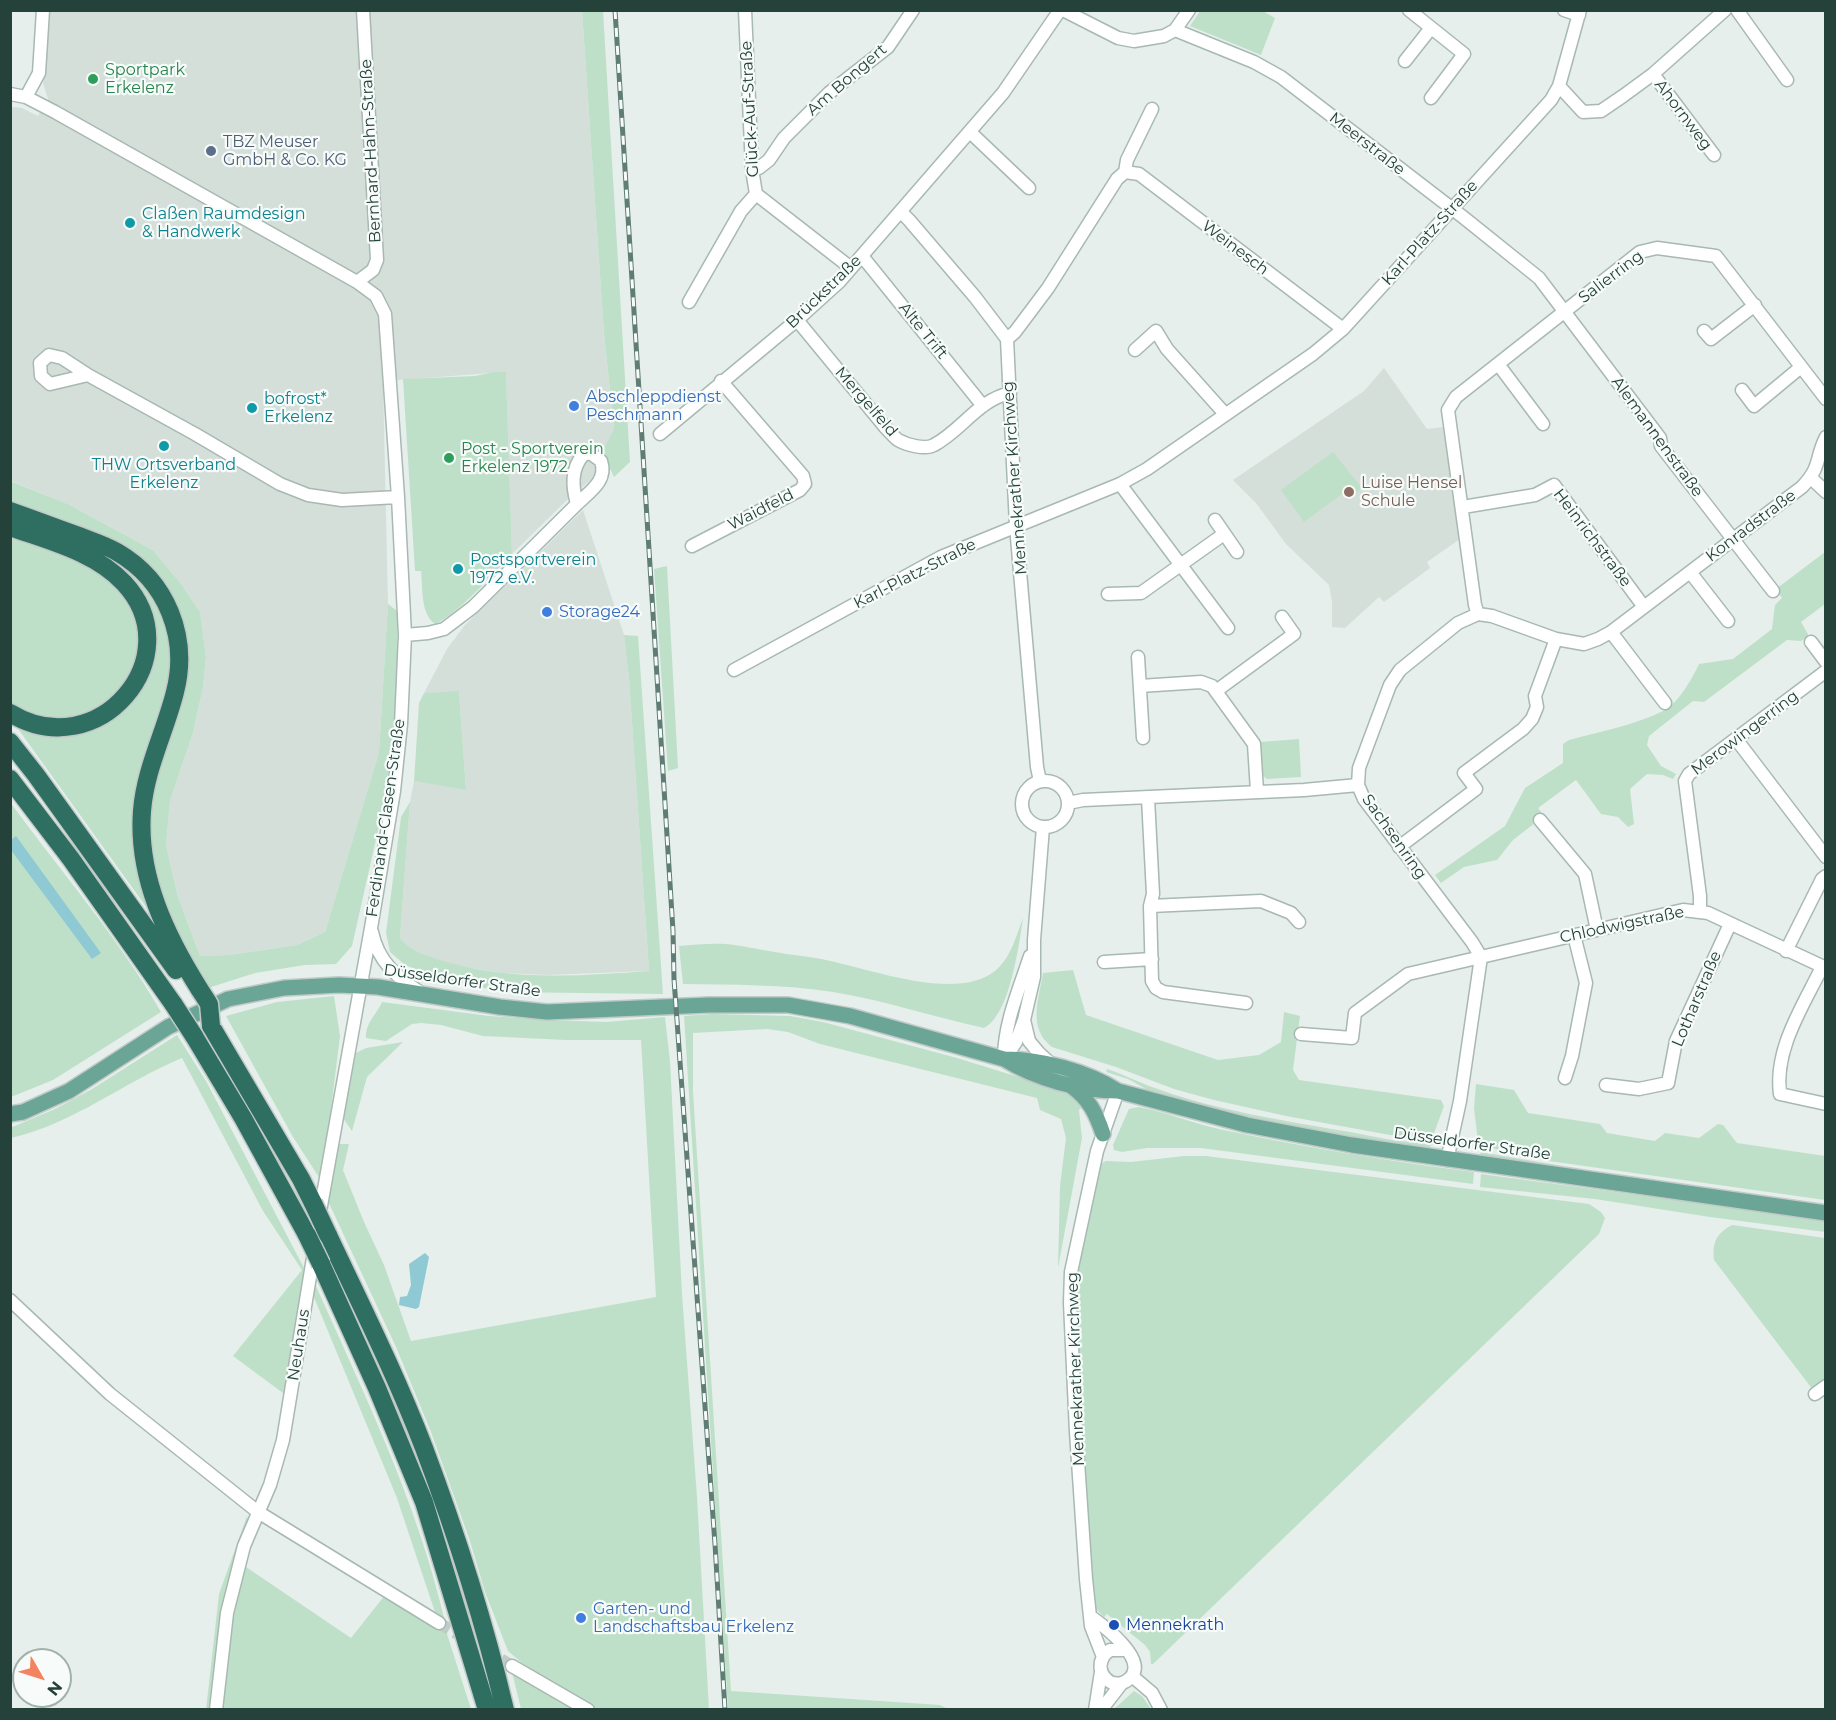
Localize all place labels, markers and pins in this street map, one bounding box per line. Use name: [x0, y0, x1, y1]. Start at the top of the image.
place label: Sportpark Erkelenz: [105, 60, 185, 98]
marker: Sportpark Erkelenz: [86, 72, 100, 86]
place label: TBZ Meuser GmbH & Co. KG: [223, 132, 347, 170]
marker: TBZ Meuser GmbH & Co. KG: [204, 144, 218, 158]
place label: Claßen Raumdesign & Handwerk: [142, 204, 306, 242]
marker: Claßen Raumdesign & Handwerk: [123, 216, 137, 230]
place label: Abschleppdienst Peschmann: [586, 387, 721, 425]
place label: bofrost* Erkelenz: [264, 389, 333, 427]
marker: Abschleppdienst Peschmann: [567, 399, 581, 413]
marker: bofrost* Erkelenz: [245, 401, 259, 415]
marker: THW Ortsverband Erkelenz: [157, 439, 171, 453]
place label: Post - Sportverein Erkelenz 1972: [461, 439, 604, 477]
marker: Post - Sportverein Erkelenz 1972: [442, 451, 456, 465]
place label: THW Ortsverband Erkelenz: [92, 455, 236, 493]
place label: Luise Hensel Schule: [1361, 473, 1462, 511]
marker: Luise Hensel Schule: [1342, 485, 1356, 499]
place label: Postsportverein 1972 e.V.: [470, 550, 596, 588]
marker: Postsportverein 1972 e.V.: [451, 562, 465, 576]
place label: Storage24: [559, 602, 640, 622]
marker: Storage24: [540, 605, 554, 619]
place label: Garten- und Landschaftsbau Erkelenz: [593, 1599, 794, 1637]
marker: Garten- und Landschaftsbau Erkelenz: [574, 1611, 588, 1625]
place label: Mennekrath: [1126, 1615, 1224, 1635]
marker: Mennekrath: [1107, 1618, 1121, 1632]

